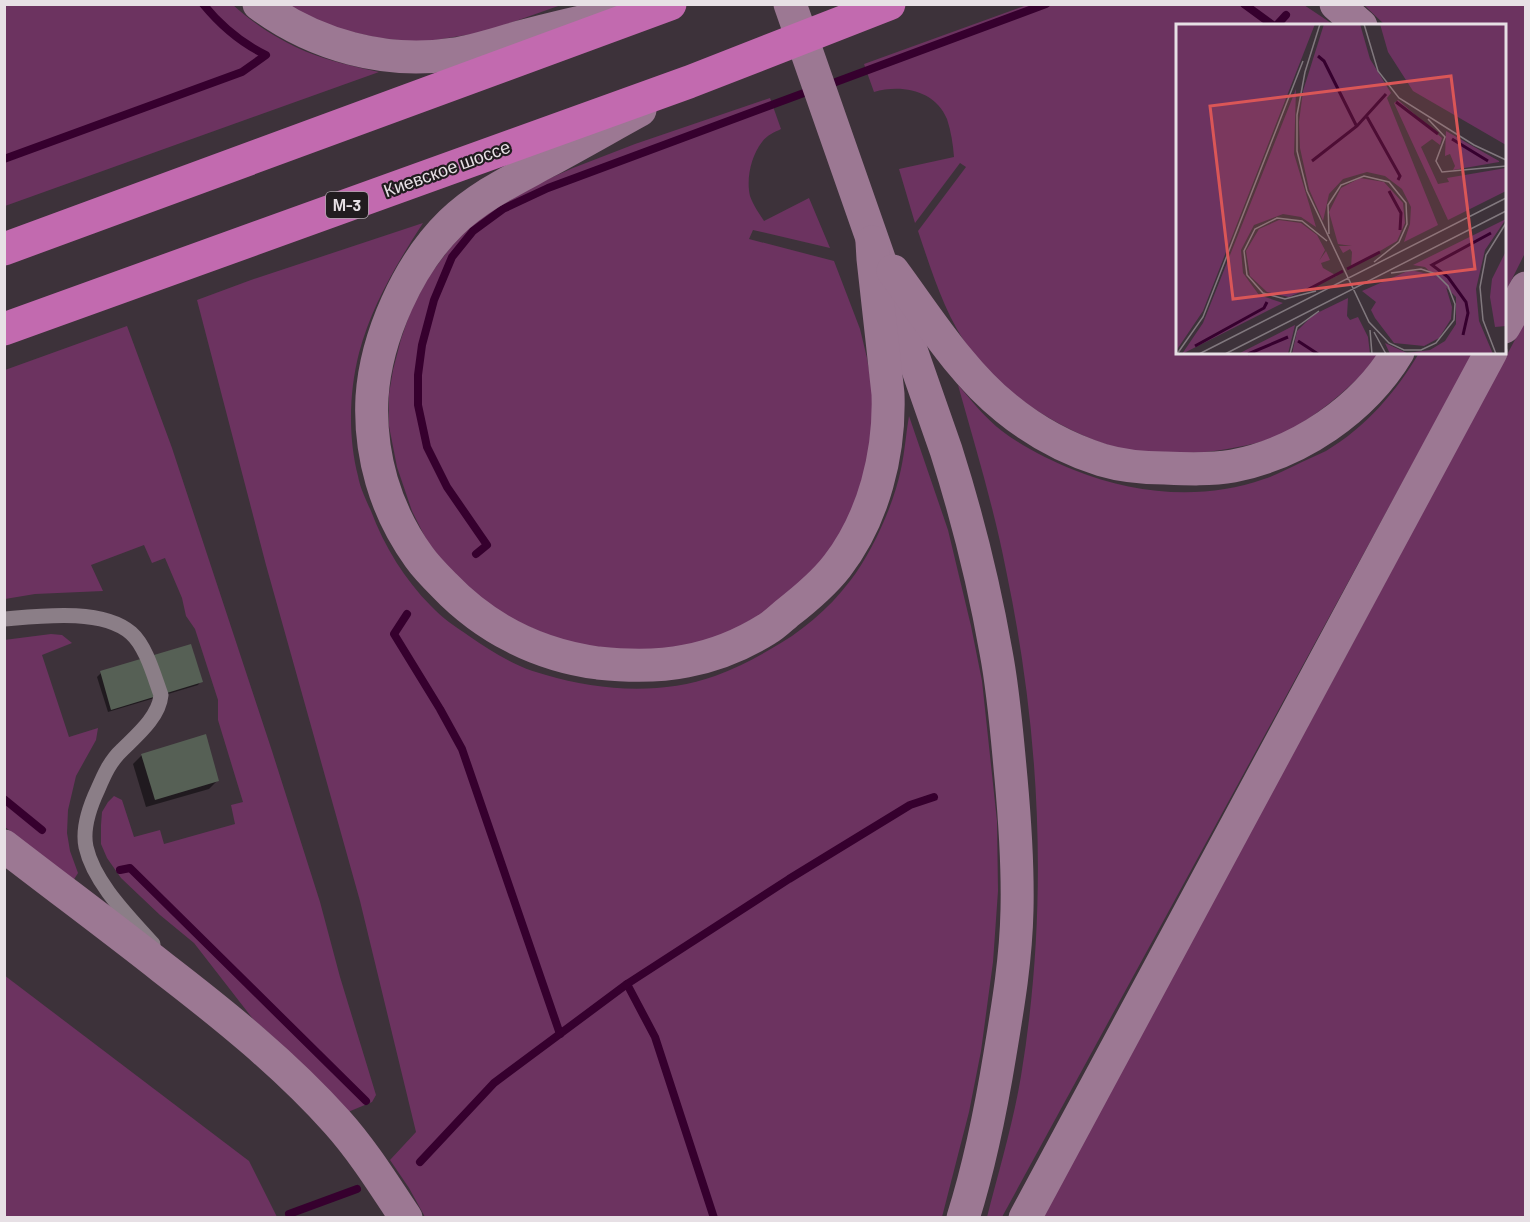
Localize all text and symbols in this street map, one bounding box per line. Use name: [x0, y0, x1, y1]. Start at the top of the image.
inset map: [1176, 24, 1506, 354]
street label: Киевское шоссе: [380, 135, 513, 201]
road number: М-3: [326, 192, 368, 218]

